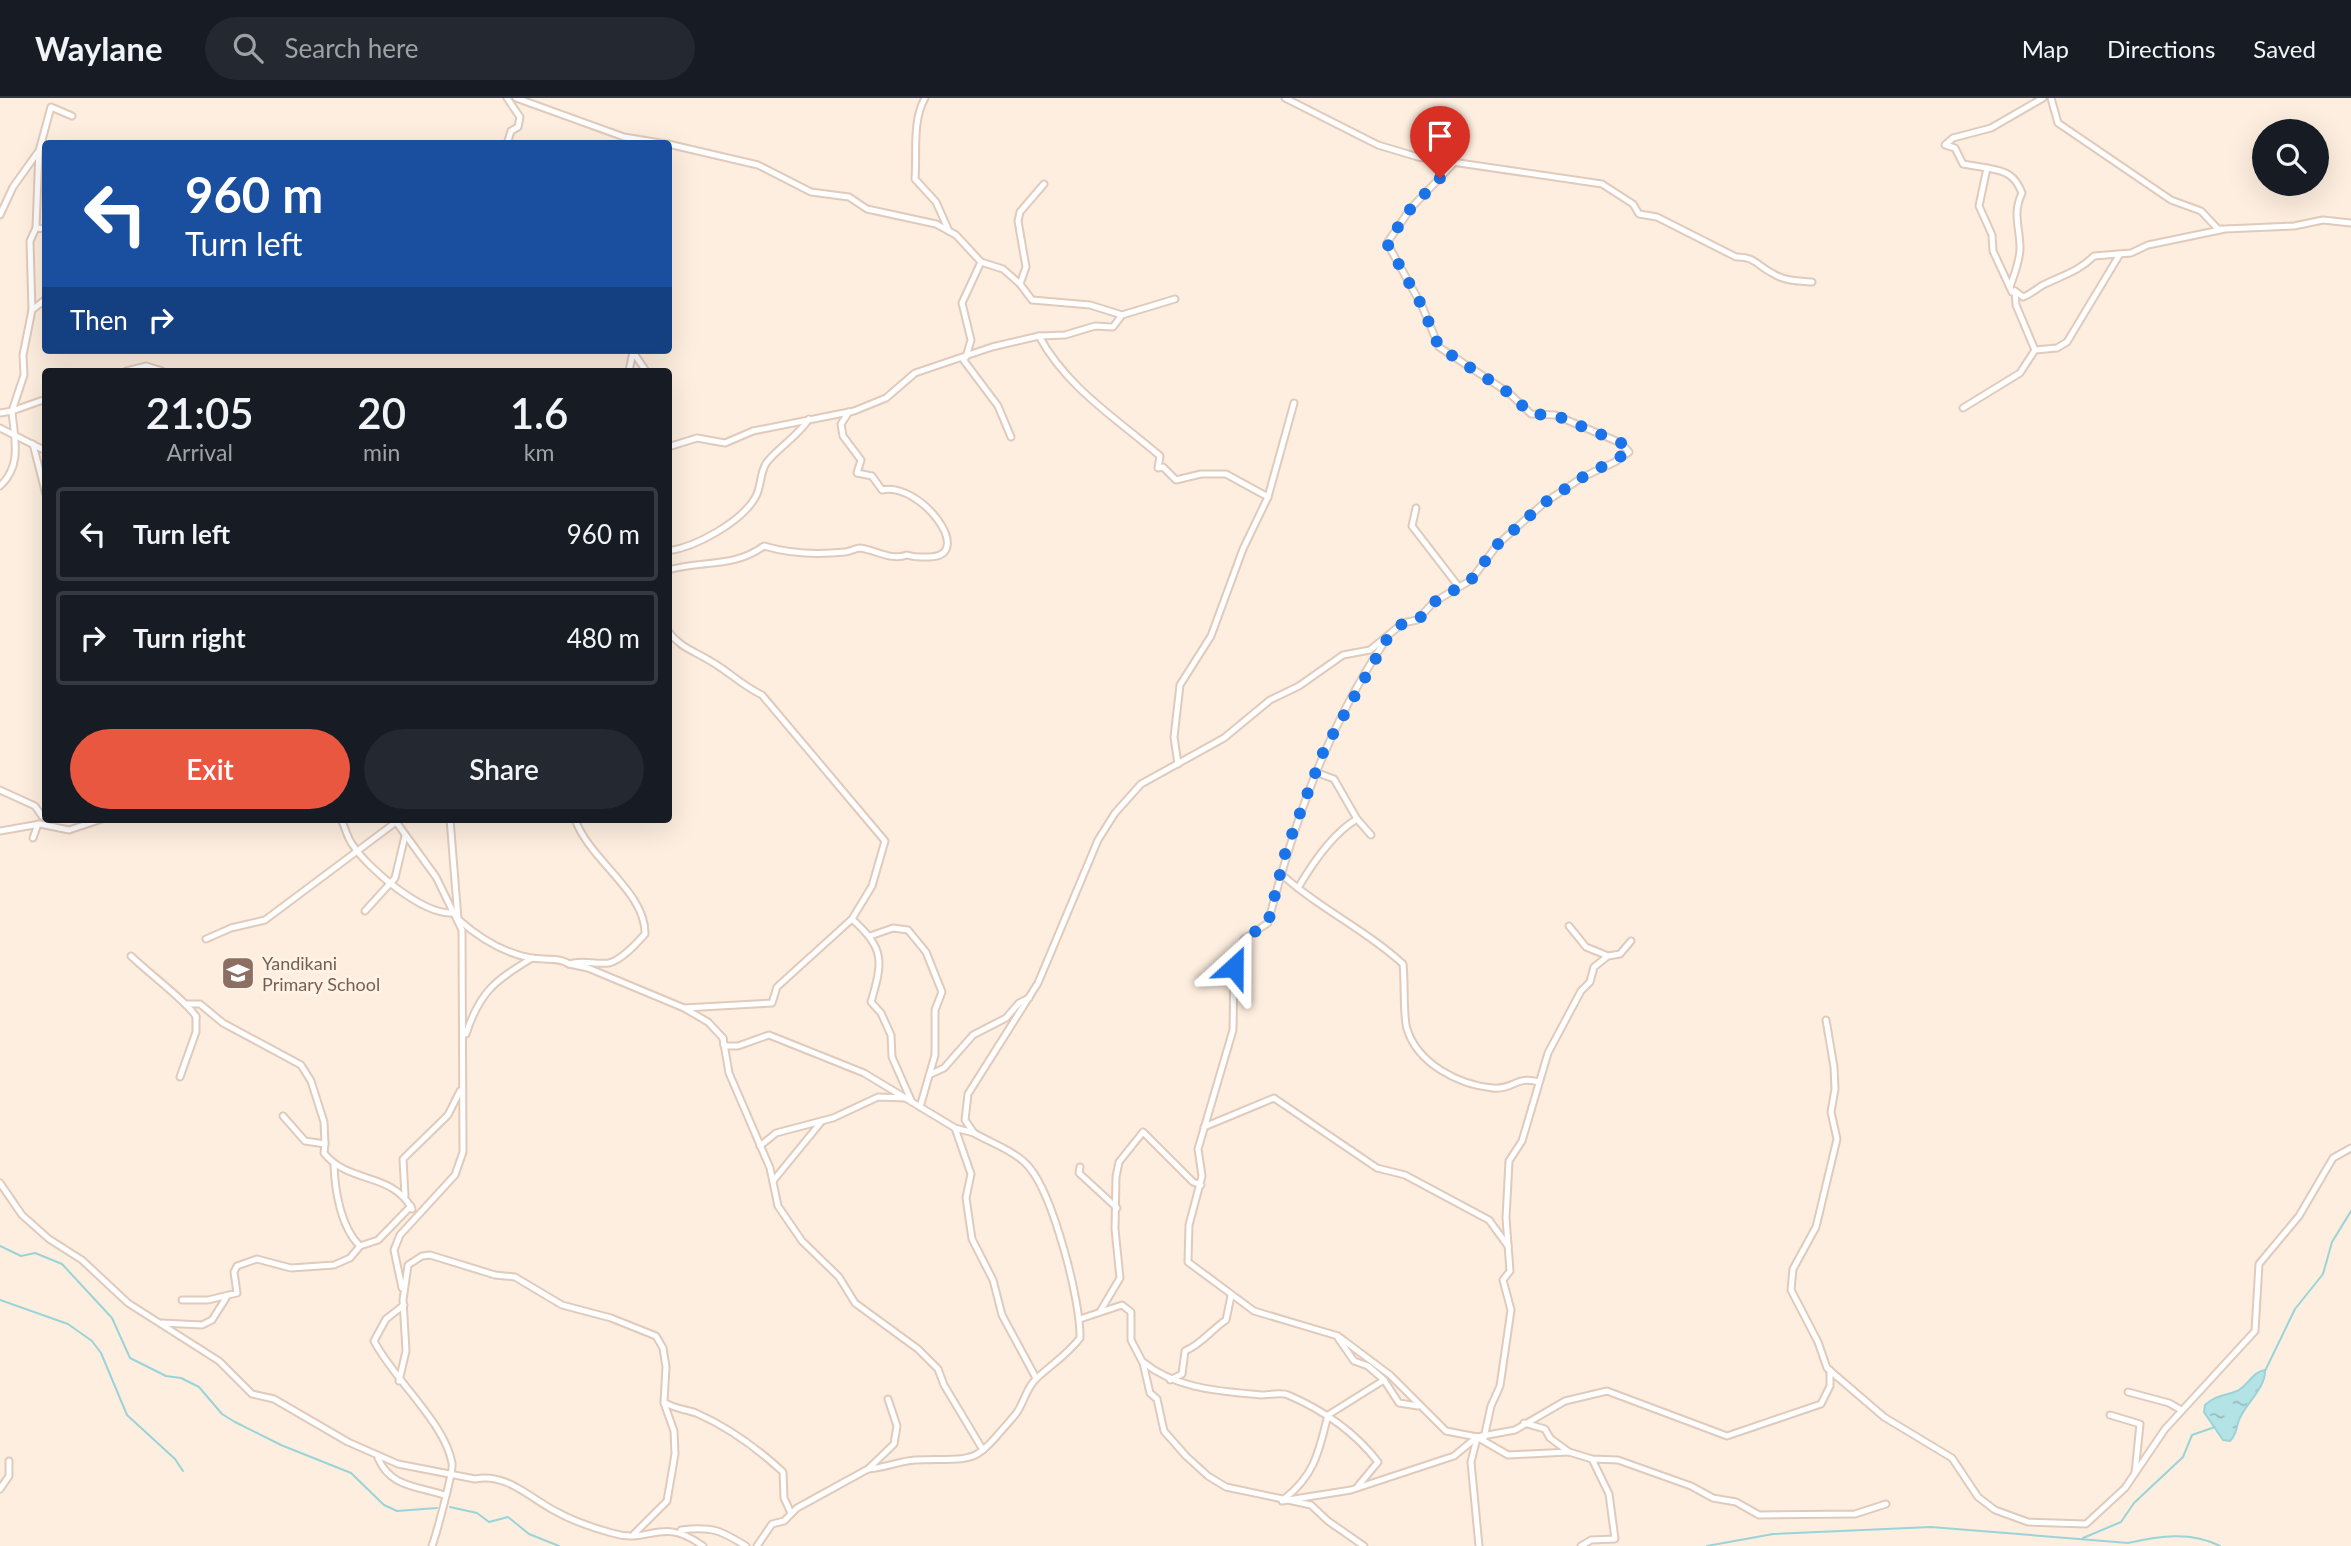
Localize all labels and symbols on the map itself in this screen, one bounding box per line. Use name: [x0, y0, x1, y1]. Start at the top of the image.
pin: [1410, 106, 1470, 178]
position arrow: [1197, 930, 1271, 1004]
place label: Yandikani Primary School: [262, 952, 380, 995]
school or university icon: Yandikani Primary School: [219, 954, 257, 992]

